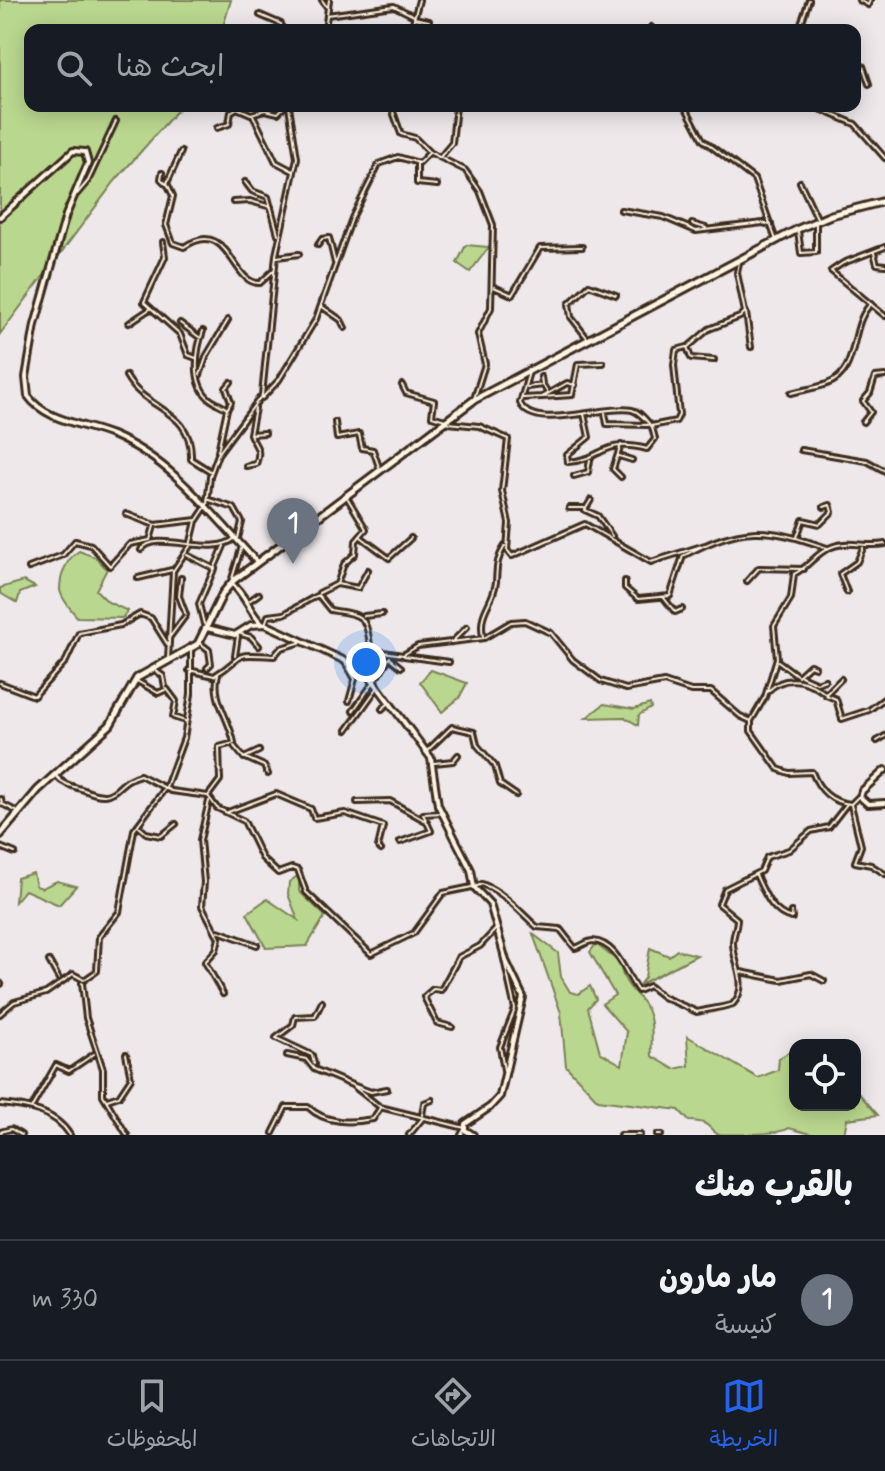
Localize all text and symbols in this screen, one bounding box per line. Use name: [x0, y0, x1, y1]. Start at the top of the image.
search box: [24, 24, 861, 112]
icon: search: [52, 46, 96, 90]
text: ابحث هنا: [116, 48, 224, 87]
pin: 1: [267, 498, 319, 564]
your location: [346, 642, 386, 682]
map controls: [789, 1039, 861, 1111]
button: locate: [789, 1039, 861, 1111]
text: بالقرب منك: [695, 1164, 853, 1209]
text: مار مارون: [659, 1259, 777, 1298]
text: 330 m: [32, 1283, 98, 1317]
text: 1: [821, 1283, 833, 1317]
text: كنيسة: [715, 1309, 777, 1343]
tab: المحفوظات: [107, 1374, 197, 1458]
tab: الاتجاهات: [411, 1374, 496, 1458]
tab: الخريطة: [710, 1374, 778, 1458]

